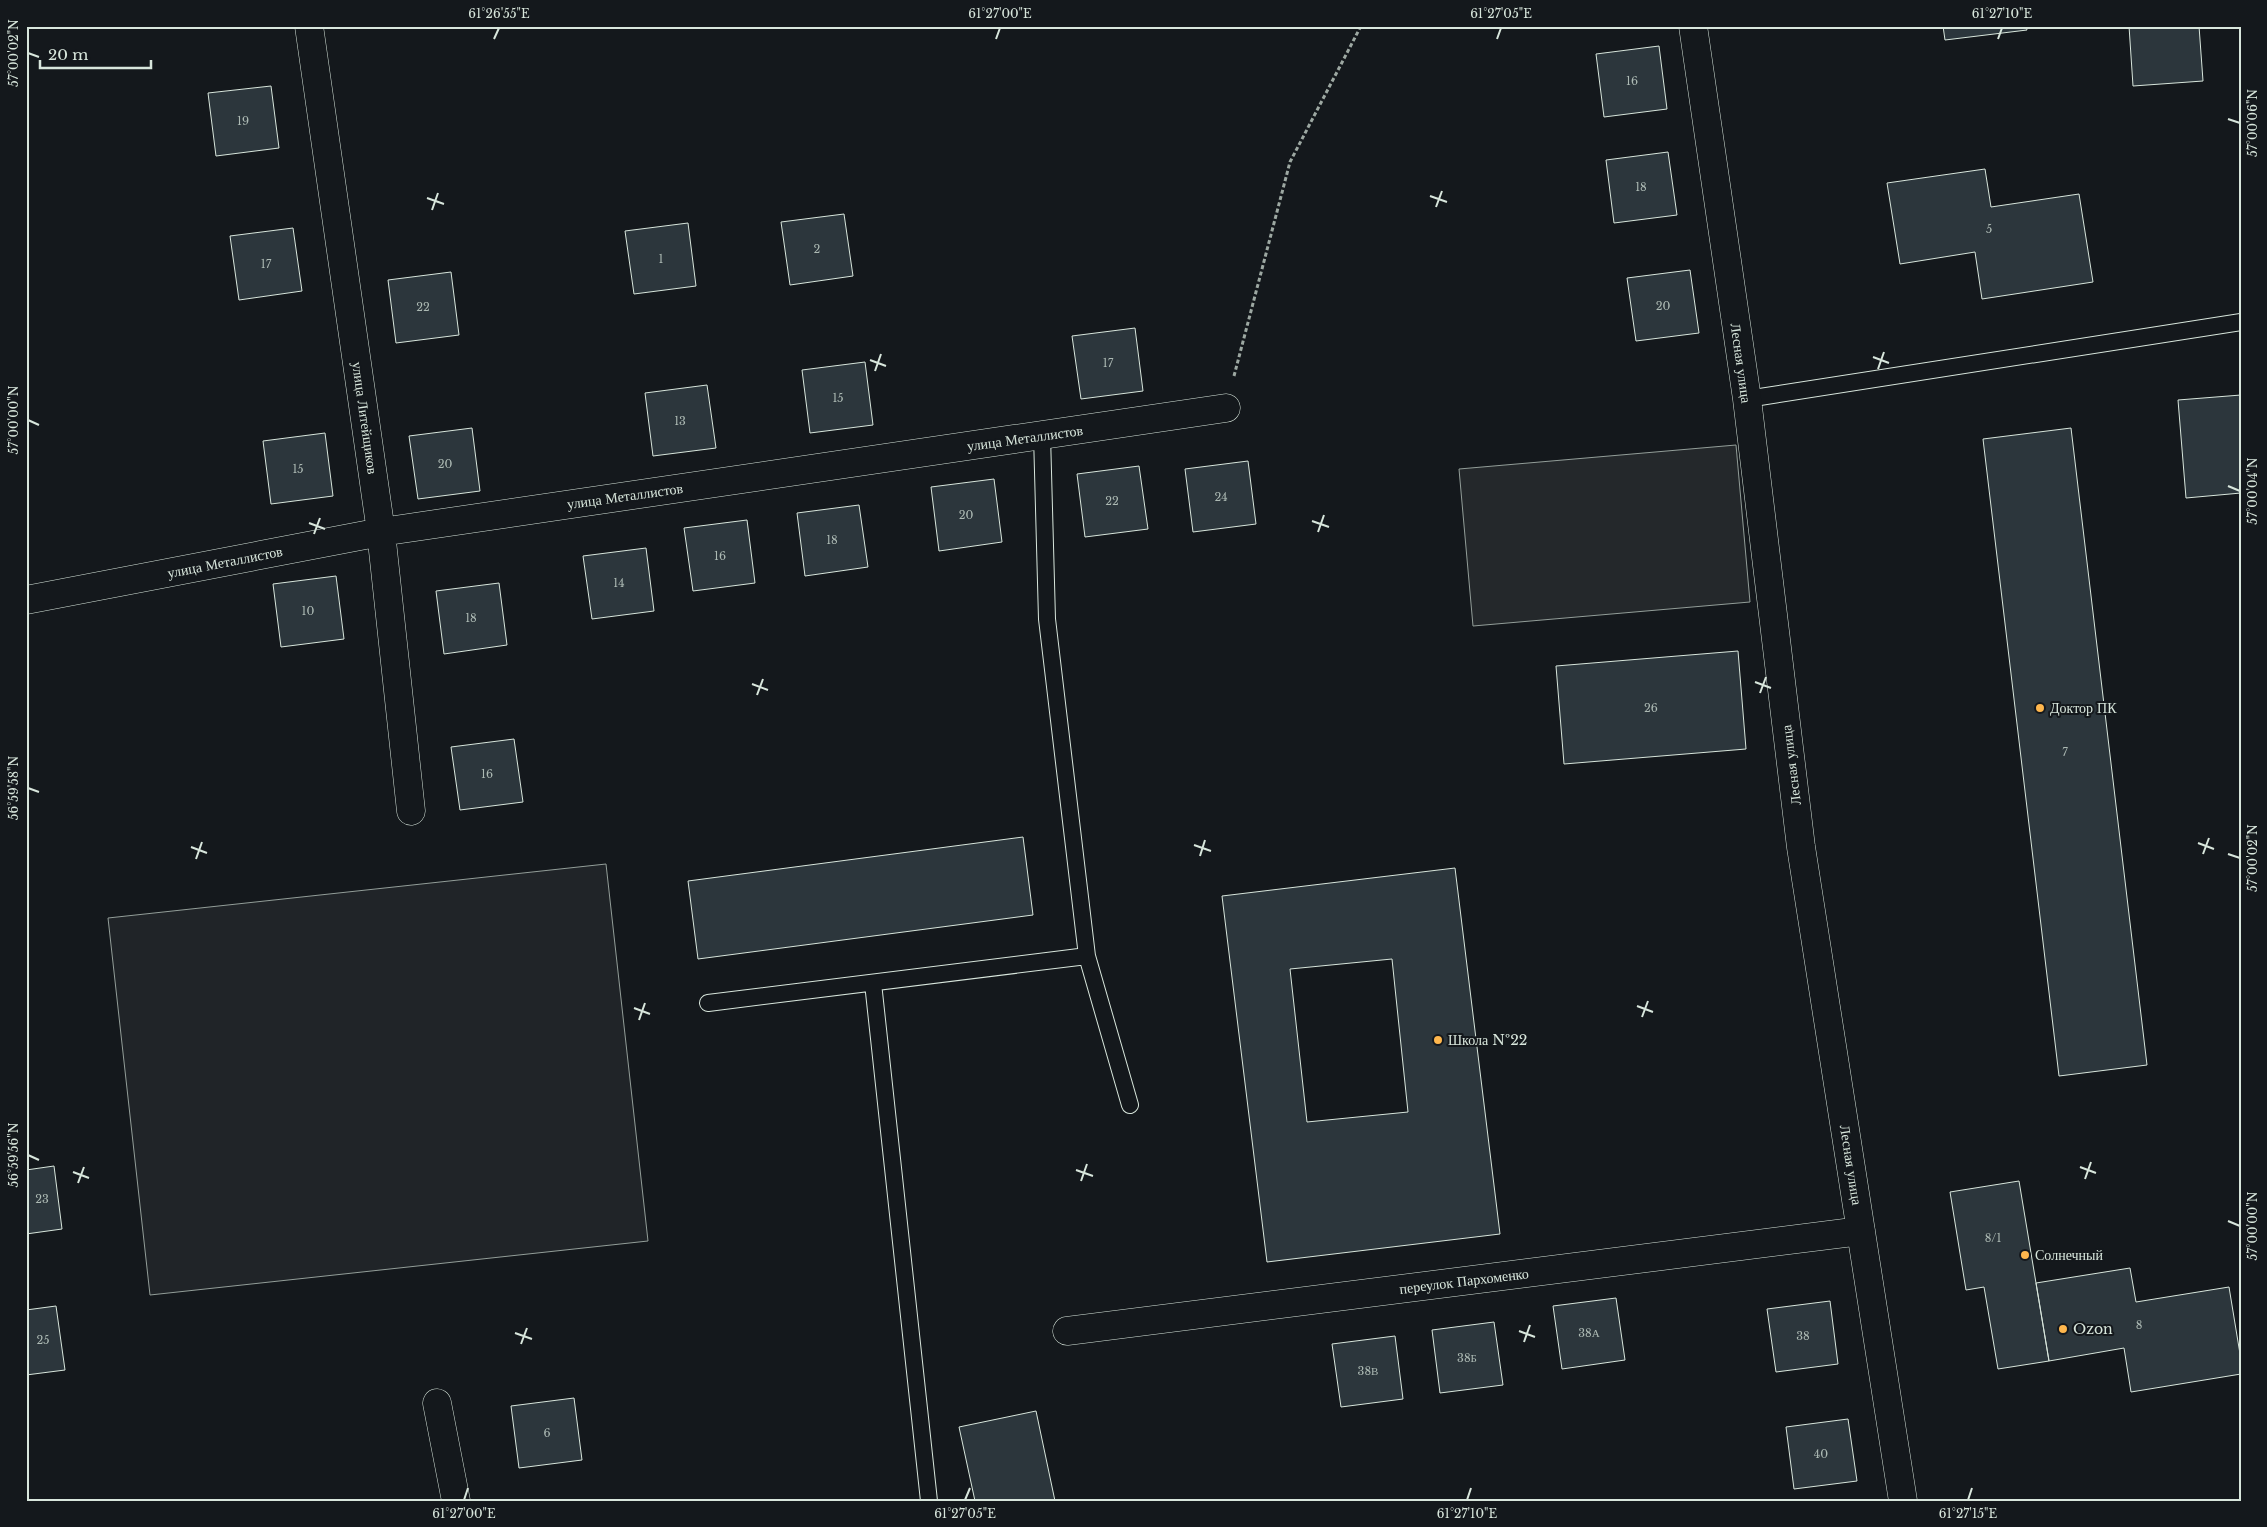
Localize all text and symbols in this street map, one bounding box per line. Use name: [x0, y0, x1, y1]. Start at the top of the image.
text: 61°26'55"E: [468, 6, 530, 21]
text: 61°27'00"E: [968, 6, 1032, 21]
text: 61°27'05"E: [1470, 6, 1532, 21]
text: 61°27'10"E: [1972, 6, 2032, 21]
text: 57°00'02"N: [6, 19, 21, 87]
scale bar: [40, 38, 151, 70]
text: 20 m: [48, 45, 88, 64]
house number: 16: [1626, 74, 1638, 88]
text: 57°00'06"N: [2245, 89, 2260, 157]
house number: 19: [237, 114, 249, 128]
house number: 18: [1635, 180, 1647, 194]
house number: 5: [1986, 222, 1992, 236]
house number: 2: [814, 242, 821, 256]
house number: 1: [659, 252, 664, 266]
house number: 17: [261, 257, 272, 271]
house number: 20: [1656, 299, 1670, 313]
house number: 22: [416, 300, 430, 314]
street label: Лесная улица: [1726, 322, 1756, 405]
house number: 17: [1103, 356, 1114, 370]
street label: улица Литейщиков: [348, 361, 382, 476]
text: 57°00'00"N: [6, 385, 21, 455]
house number: 15: [832, 391, 844, 405]
house number: 13: [674, 414, 686, 428]
street label: улица Металлистов: [966, 421, 1085, 455]
house number: 20: [438, 457, 452, 471]
text: 57°00'04"N: [2245, 457, 2260, 525]
house number: 15: [292, 462, 304, 476]
street label: улица Металлистов: [566, 479, 685, 513]
house number: 24: [1214, 490, 1228, 504]
house number: 22: [1105, 494, 1119, 508]
house number: 20: [959, 508, 973, 522]
house number: 18: [826, 533, 838, 547]
street label: улица Металлистов: [166, 542, 284, 582]
house number: 16: [714, 549, 726, 563]
house number: 14: [613, 576, 625, 590]
house number: 10: [302, 604, 315, 618]
house number: 18: [465, 611, 477, 625]
place label: Доктор ПК: [2050, 699, 2117, 717]
house number: 26: [1644, 701, 1658, 715]
marker: Доктор ПК: [2034, 702, 2046, 714]
street label: Лесная улица: [1777, 723, 1805, 806]
house number: 7: [2062, 745, 2068, 759]
text: 56°59'58"N: [6, 756, 21, 820]
house number: 16: [481, 767, 493, 781]
text: 57°00'02"N: [2245, 824, 2260, 892]
place label: Школа №22: [1448, 1031, 1528, 1049]
marker: Школа №22: [1432, 1034, 1444, 1046]
text: 56°59'56"N: [6, 1122, 21, 1188]
street label: Лесная улица: [1836, 1124, 1866, 1207]
text: 57°00'00"N: [2245, 1191, 2260, 1261]
house number: 23: [35, 1192, 49, 1206]
house number: 8/1: [1985, 1231, 2001, 1245]
place label: Солнечный: [2035, 1246, 2103, 1264]
marker: Солнечный: [2019, 1249, 2031, 1261]
street label: переулок Пархоменко: [1398, 1264, 1530, 1298]
house number: 8: [2136, 1318, 2142, 1332]
place label: Ozon: [2073, 1320, 2113, 1338]
marker: Ozon: [2057, 1323, 2069, 1335]
house number: 38А: [1578, 1326, 1600, 1340]
house number: 38: [1796, 1329, 1810, 1343]
house number: 25: [36, 1333, 50, 1347]
house number: 38Б: [1457, 1351, 1477, 1365]
house number: 38В: [1358, 1364, 1378, 1378]
house number: 6: [543, 1426, 551, 1440]
house number: 40: [1814, 1447, 1828, 1461]
text: 61°27'00"E: [432, 1506, 496, 1521]
text: 61°27'05"E: [934, 1506, 996, 1521]
text: 61°27'10"E: [1437, 1506, 1497, 1521]
text: 61°27'15"E: [1939, 1506, 1998, 1521]

